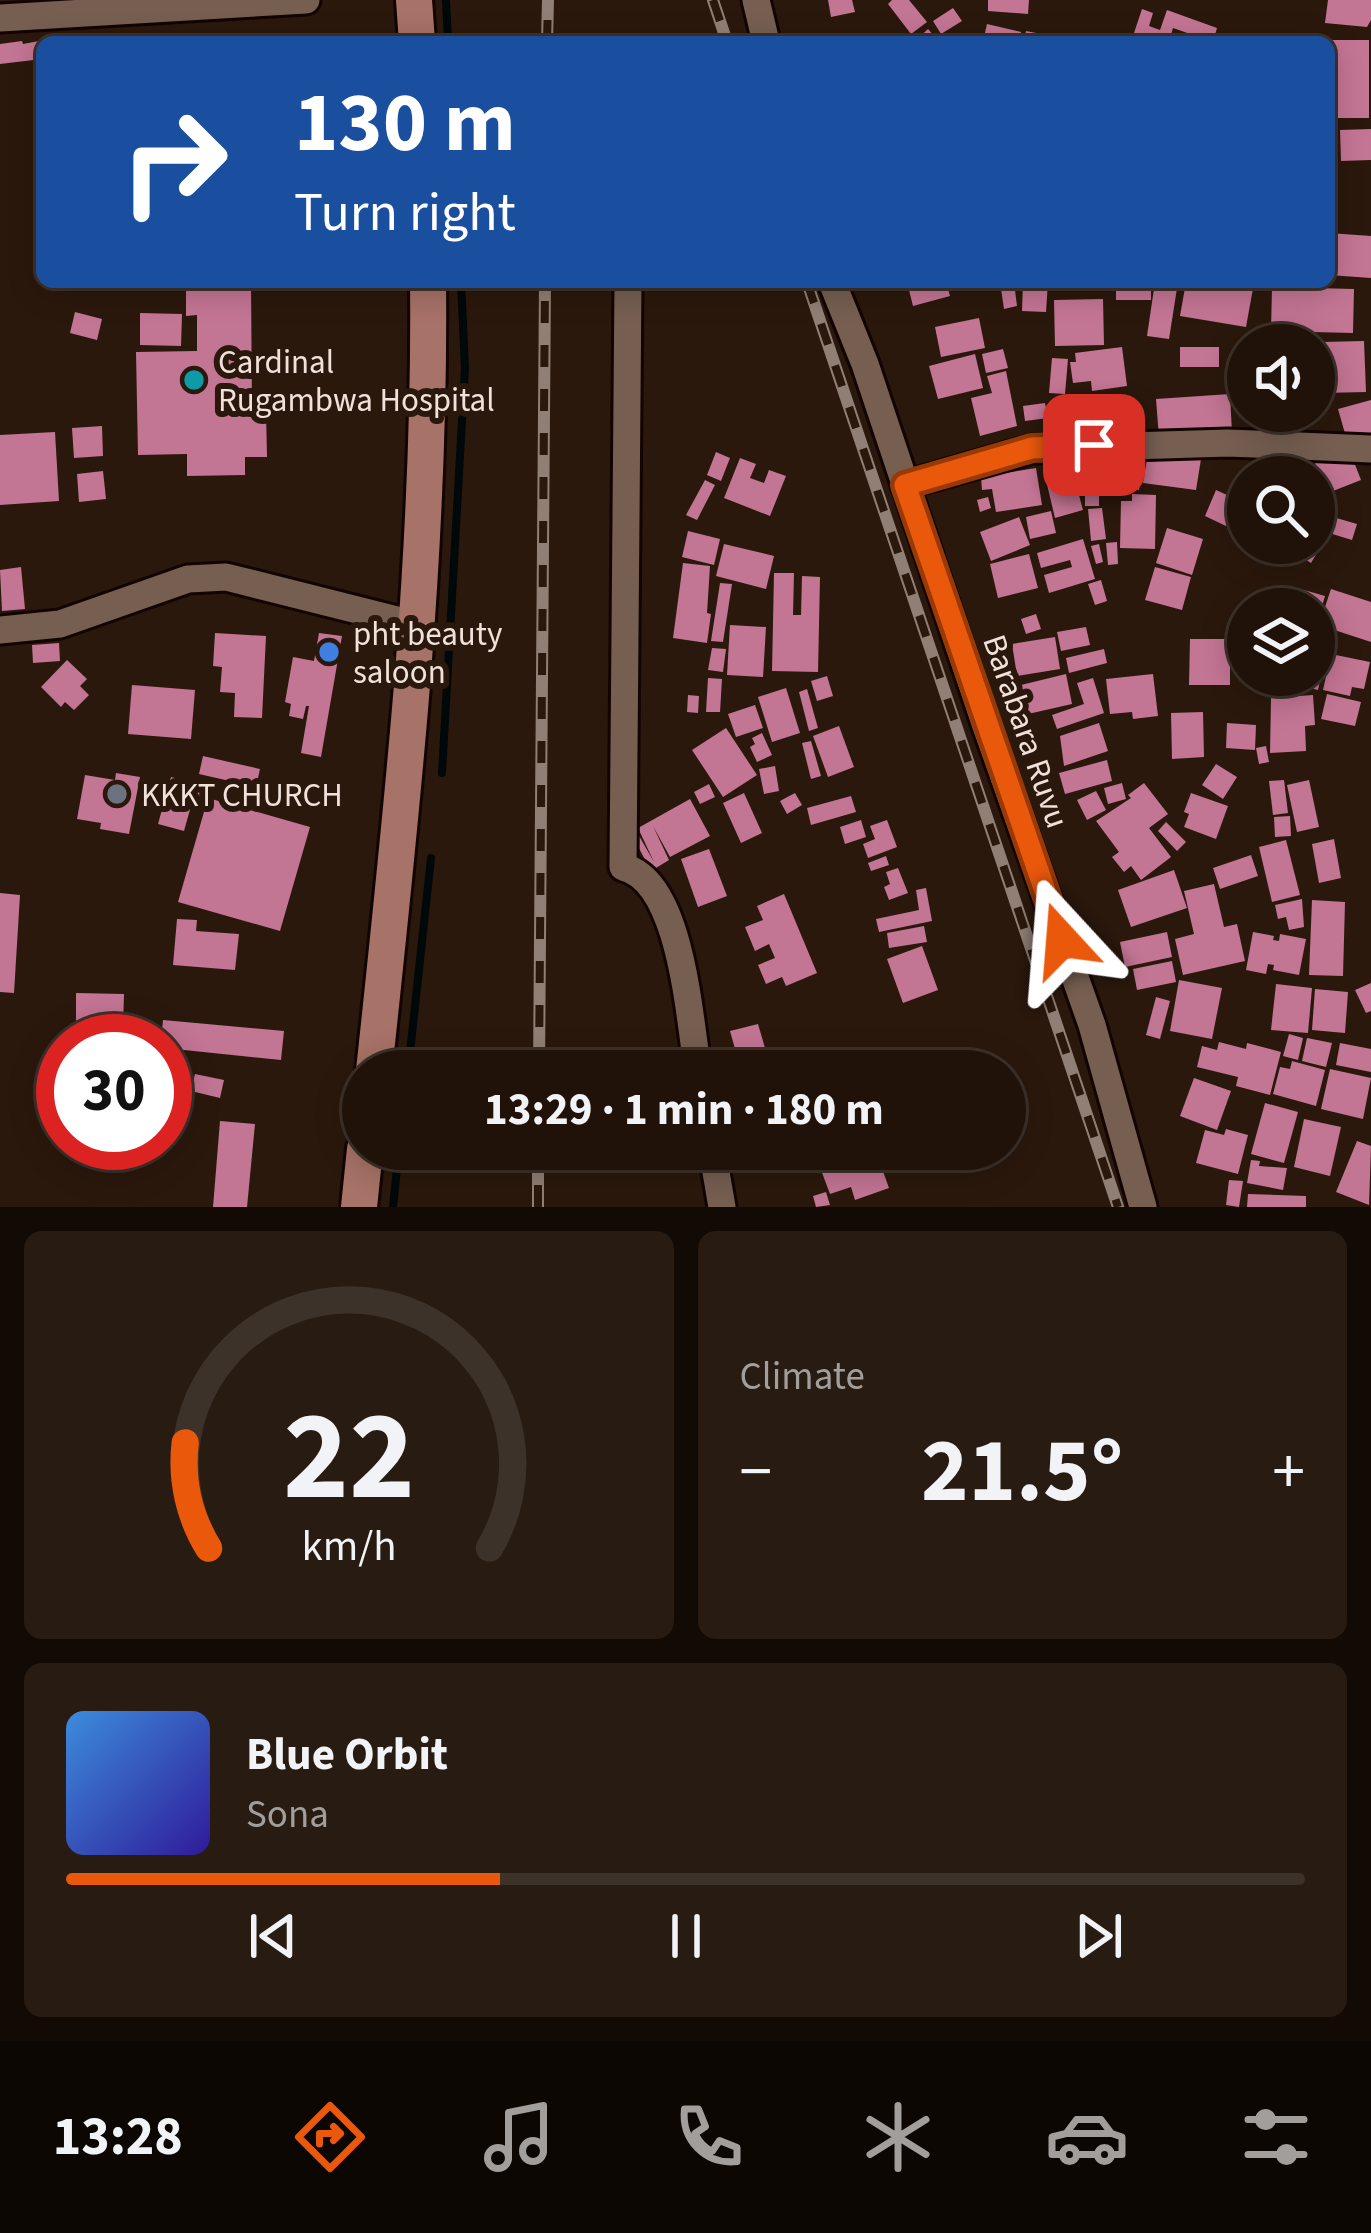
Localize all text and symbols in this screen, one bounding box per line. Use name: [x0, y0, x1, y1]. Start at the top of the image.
text: 130 m: [294, 64, 516, 184]
icon: right: [96, 84, 252, 240]
text: Turn right: [294, 175, 516, 252]
map controls: [1227, 324, 1335, 696]
button: sound: [1227, 324, 1335, 432]
place label: Cardinal Rugambwa Hospital: [218, 339, 495, 424]
marker: Cardinal Rugambwa Hospital: [181, 367, 207, 393]
pin: [1043, 394, 1145, 496]
icon: arrive: [1061, 412, 1127, 478]
button: search: [1227, 456, 1335, 564]
button: layers: [1227, 588, 1335, 696]
place label: pht beauty saloon: [353, 611, 503, 696]
street label: Barabara Ruvu: [971, 628, 1081, 835]
marker: pht beauty saloon: [316, 639, 342, 665]
place label: KKKT CHURCH: [141, 772, 343, 819]
marker: KKKT CHURCH: [104, 781, 130, 807]
position arrow: [999, 877, 1125, 1003]
speed limit sign: 30: [36, 1014, 192, 1170]
text: 13:29 · 1 min · 180 m: [484, 1078, 884, 1142]
text: Climate: [740, 1349, 865, 1405]
text: 22: [283, 1369, 415, 1547]
text: 21.5°: [921, 1408, 1123, 1536]
text: −: [740, 1425, 772, 1519]
text: +: [1272, 1425, 1305, 1519]
text: km/h: [301, 1516, 396, 1577]
text: Blue Orbit: [246, 1723, 448, 1787]
text: Sona: [246, 1787, 329, 1843]
icon: previous: [240, 1903, 306, 1969]
icon: pause: [653, 1903, 719, 1969]
icon: next: [1066, 1903, 1132, 1969]
icon: directions: [288, 2095, 372, 2179]
icon: music: [477, 2095, 561, 2179]
icon: phone: [667, 2095, 751, 2179]
icon: climate: [856, 2095, 940, 2179]
icon: car: [1045, 2095, 1129, 2179]
icon: filters: [1234, 2095, 1318, 2179]
text: 13:28: [53, 2099, 183, 2176]

